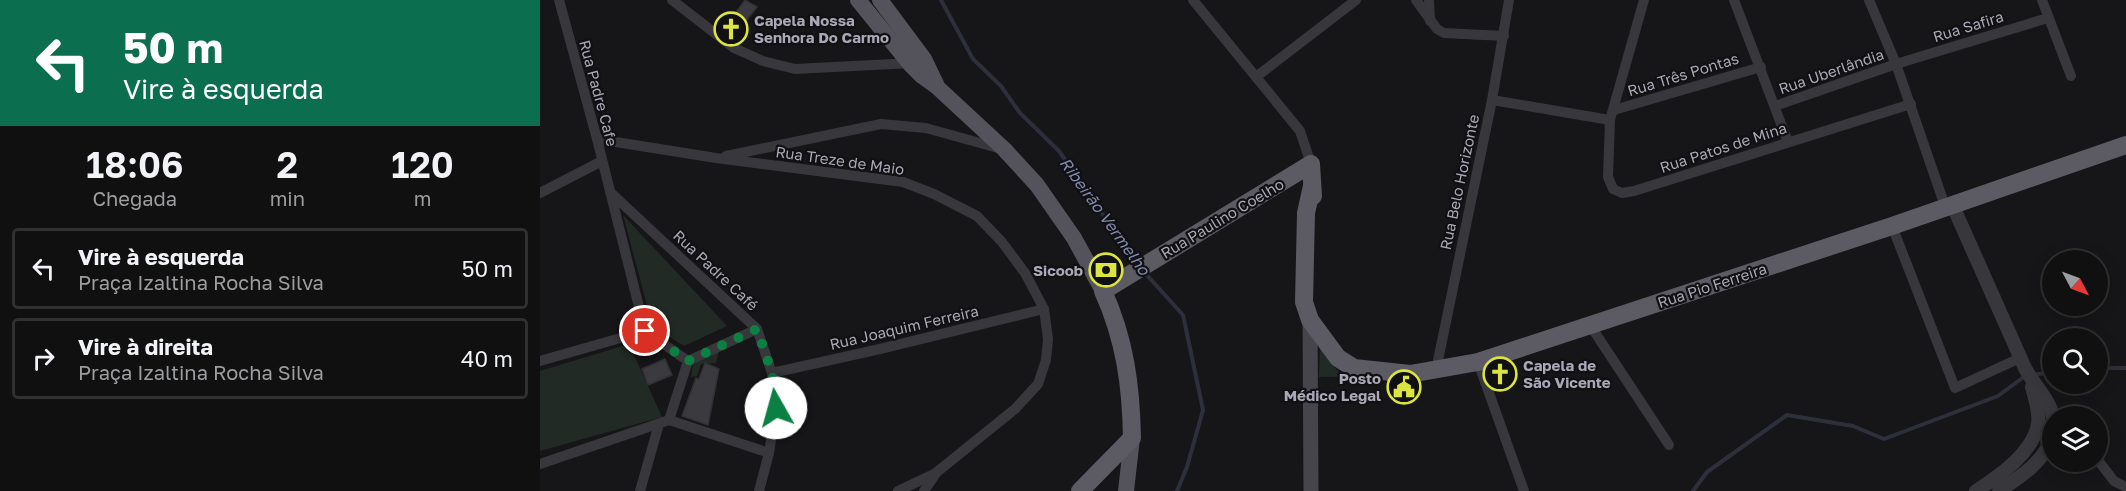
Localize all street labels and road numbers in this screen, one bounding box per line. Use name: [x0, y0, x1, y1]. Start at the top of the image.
street label: Rua Safira: [1930, 7, 2006, 45]
street label: Rua Padre Cafe: [576, 38, 622, 148]
street label: Rua Uberlândia: [1776, 45, 1886, 97]
street label: Rua Três Pontas: [1625, 49, 1741, 99]
street label: Rua Belo Horizonte: [1436, 112, 1482, 251]
street label: Rua Patos de Mina: [1657, 118, 1789, 176]
street label: Rua Treze de Maio: [775, 142, 905, 178]
street label: Rua Paulino Coelho: [1157, 174, 1287, 262]
street label: Rua Padre Café: [670, 226, 762, 314]
street label: Rua Pio Ferreira: [1655, 259, 1769, 311]
street label: Rua Joaquim Ferreira: [828, 301, 980, 353]

